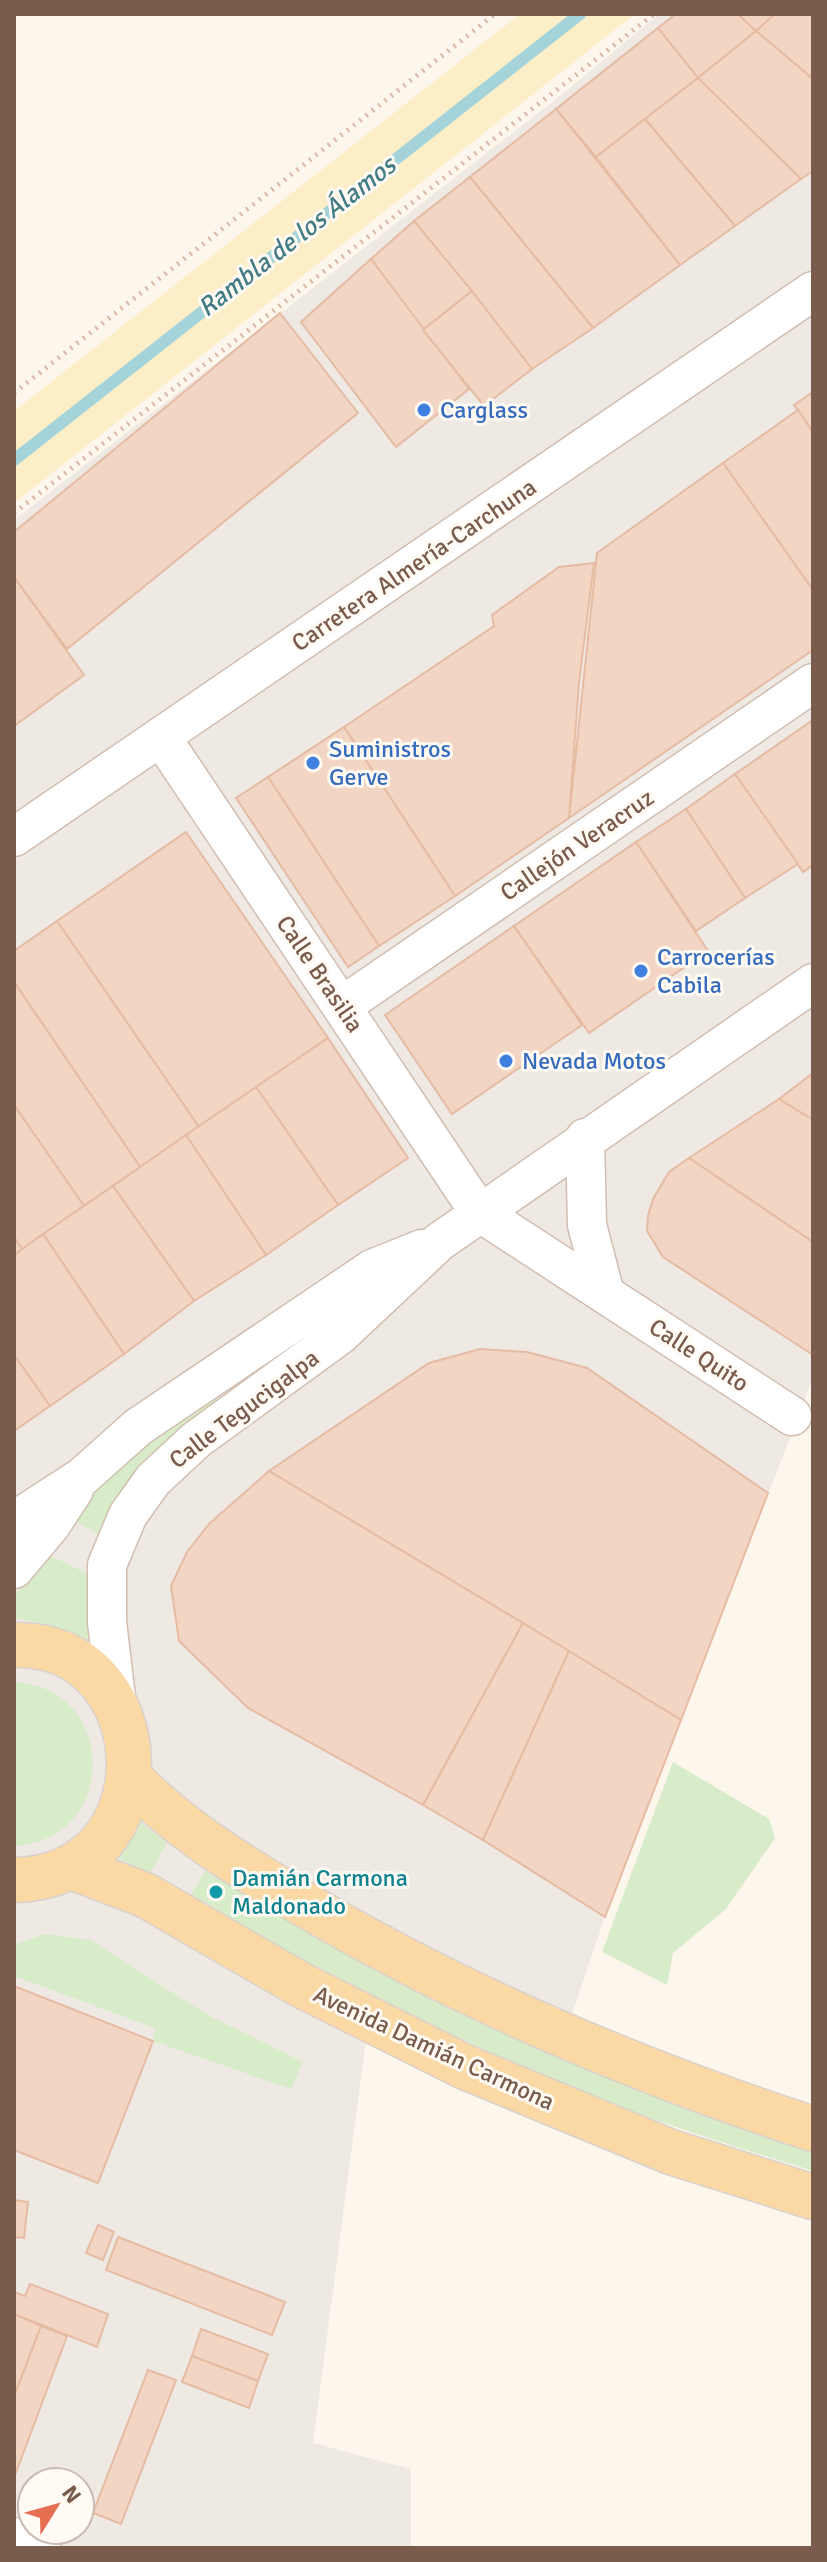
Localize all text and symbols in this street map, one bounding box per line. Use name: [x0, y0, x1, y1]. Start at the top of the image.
water label: Rambla de los Álamos: [192, 148, 404, 324]
place label: Carglass: [440, 395, 528, 425]
marker: Carglass: [415, 401, 433, 419]
street label: Carretera Almería-Carchuna: [286, 472, 542, 658]
place label: Suministros Gerve: [329, 734, 451, 792]
marker: Suministros Gerve: [304, 754, 322, 772]
street label: Callejón Veracruz: [494, 783, 660, 907]
street label: Calle Brasilia: [270, 910, 370, 1038]
place label: Carrocerías Cabila: [657, 942, 775, 1000]
marker: Carrocerías Cabila: [632, 962, 650, 980]
place label: Nevada Motos: [522, 1046, 666, 1076]
marker: Nevada Motos: [497, 1052, 515, 1070]
street label: Calle Quito: [643, 1312, 755, 1398]
street label: Calle Tegucigalpa: [163, 1343, 325, 1475]
place label: Damián Carmona Maldonado: [232, 1863, 408, 1921]
marker: Damián Carmona Maldonado: [207, 1883, 225, 1901]
street label: Avenida Damián Carmona: [309, 1979, 559, 2117]
north arrow: [16, 2466, 96, 2546]
text: N: [56, 2480, 87, 2509]

